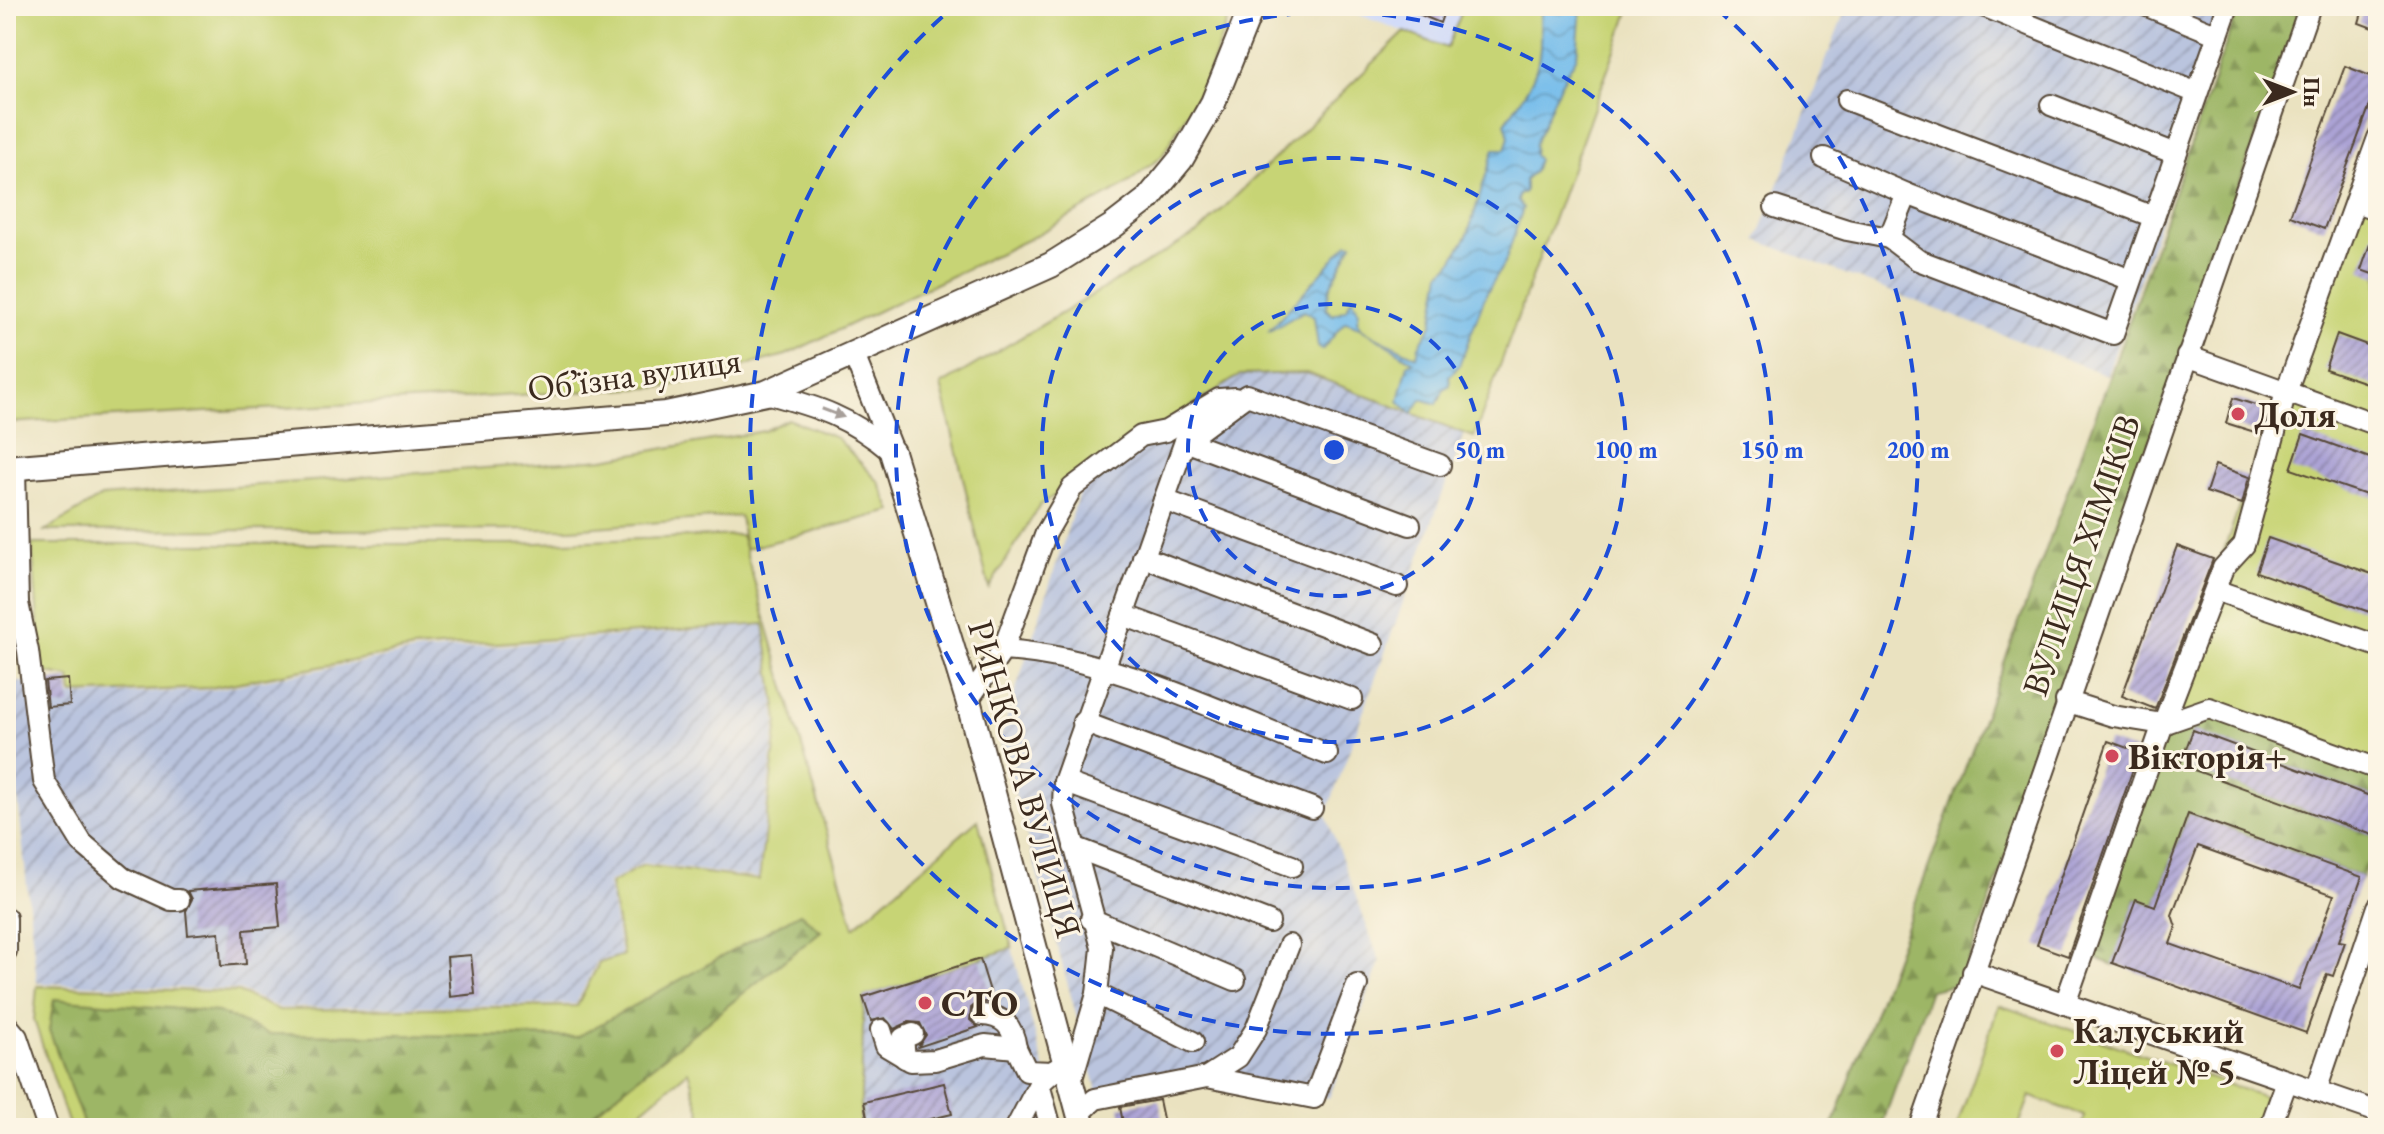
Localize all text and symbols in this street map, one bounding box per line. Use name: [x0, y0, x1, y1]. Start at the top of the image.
north arrow: [2252, 52, 2332, 132]
text: Пн: [2297, 77, 2326, 107]
street label: Обʼїзна вулиця: [524, 336, 744, 412]
place label: Доля: [2254, 391, 2336, 438]
marker: Доля: [2229, 405, 2247, 423]
one-way arrow: [821, 407, 845, 420]
street label: ВУЛИЦЯ ХІМІКІВ: [2011, 408, 2151, 702]
text: 50 m: [1455, 434, 1505, 465]
text: 100 m: [1594, 434, 1658, 465]
text: 150 m: [1740, 434, 1804, 465]
text: 200 m: [1886, 434, 1950, 465]
centre of rings: [1320, 436, 1348, 464]
street label: РИНКОВА ВУЛИЦЯ: [957, 615, 1093, 943]
place label: Вікторія+: [2128, 733, 2287, 780]
marker: Вікторія+: [2103, 747, 2121, 765]
place label: СТО: [941, 980, 1018, 1027]
marker: СТО: [916, 994, 934, 1012]
place label: Калуський Ліцей № 5: [2073, 1007, 2244, 1095]
marker: Калуський Ліцей № 5: [2048, 1042, 2066, 1060]

